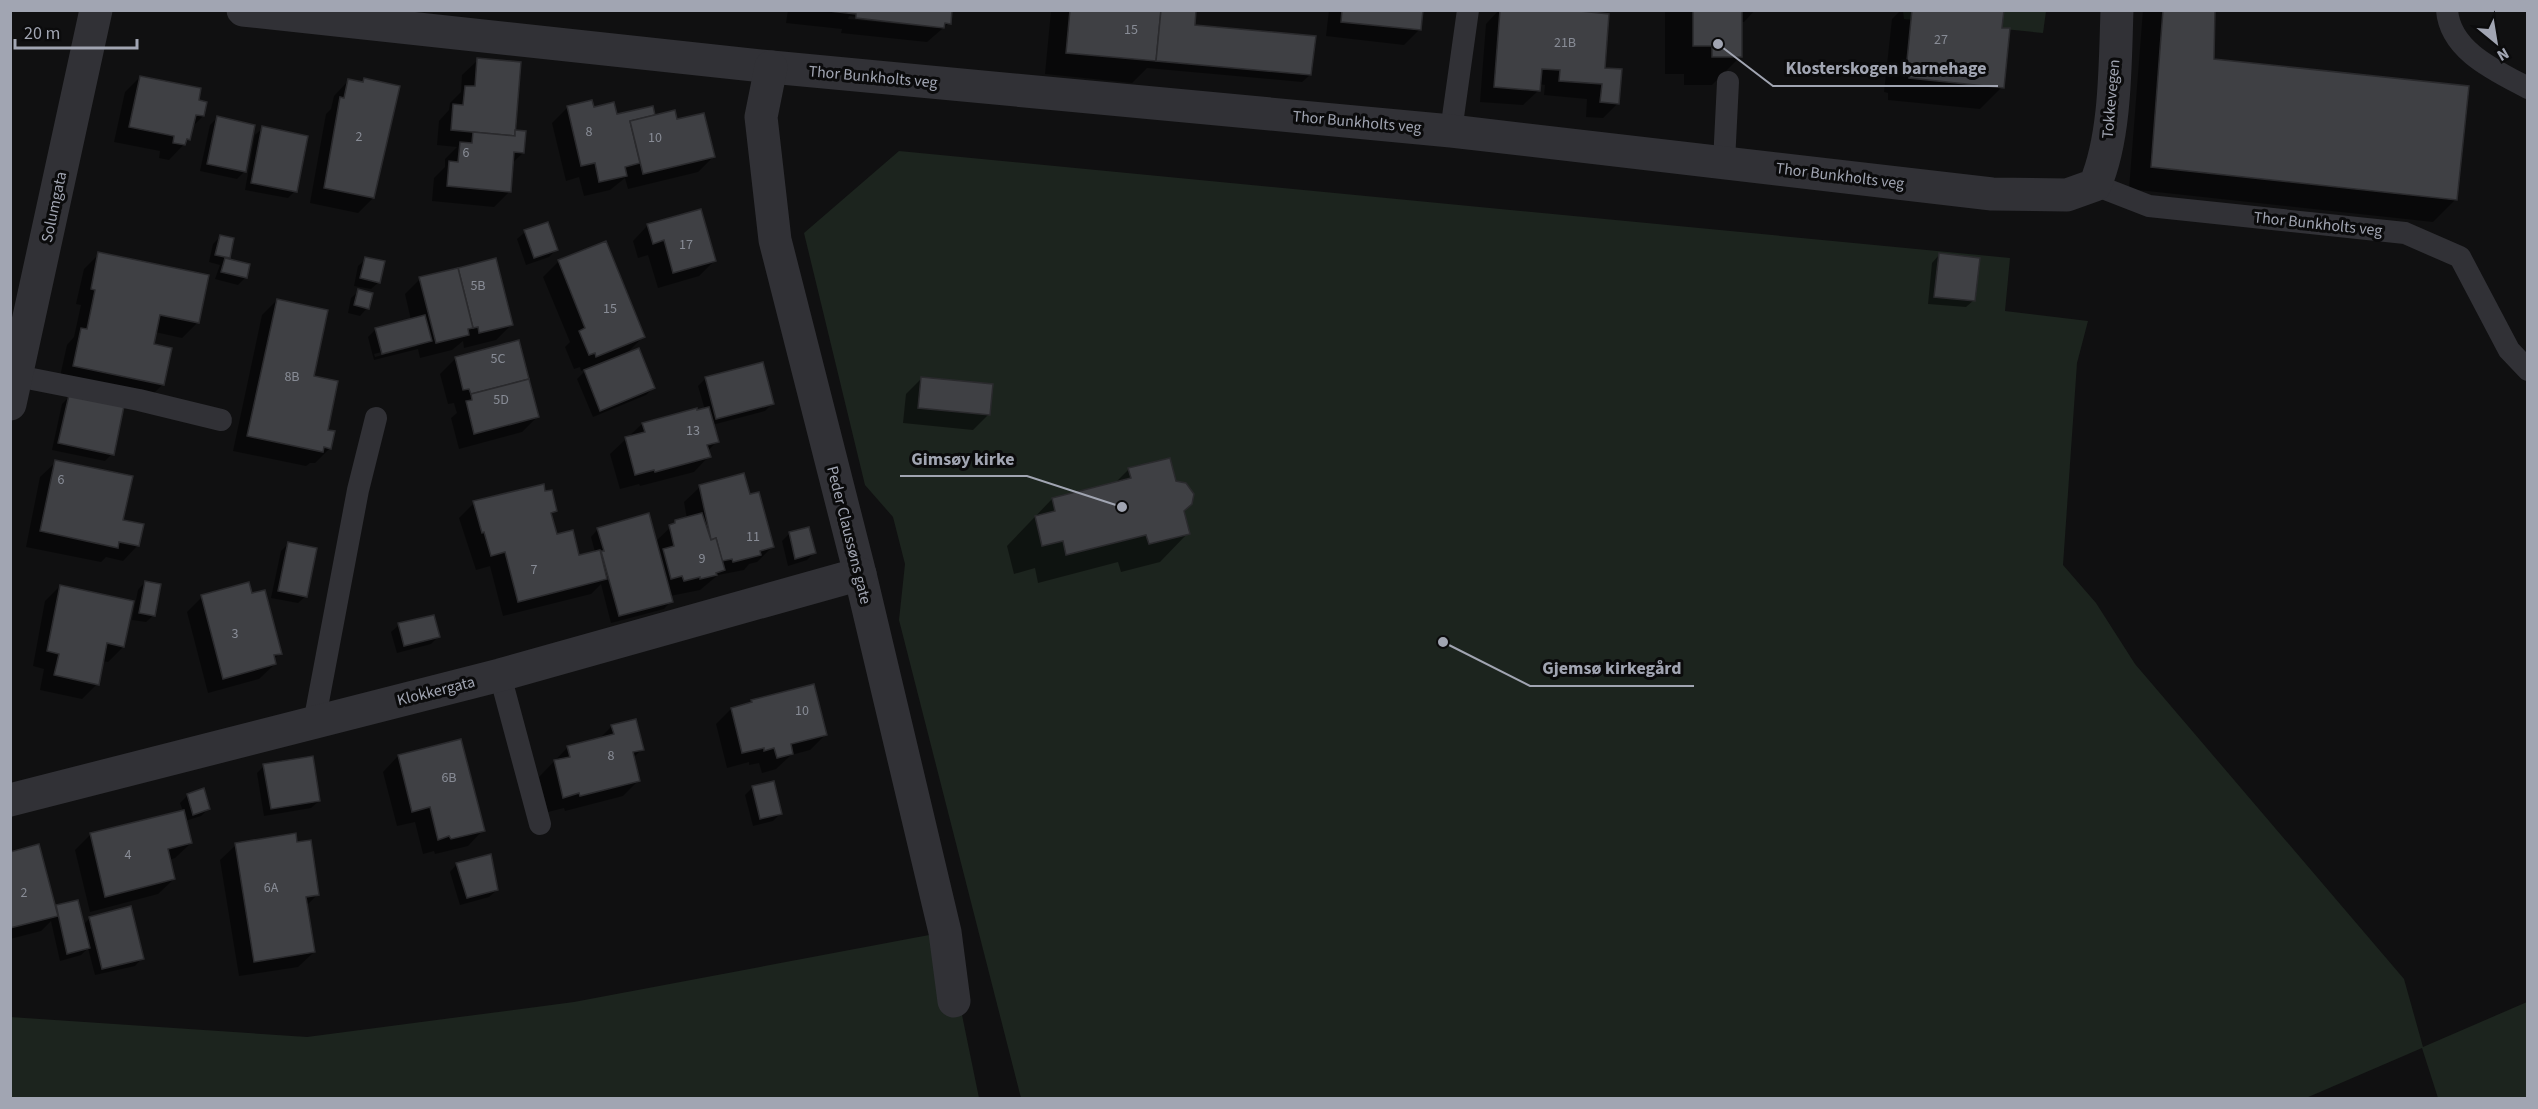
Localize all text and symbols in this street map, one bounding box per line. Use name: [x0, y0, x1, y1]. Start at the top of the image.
scale bar: [15, 12, 136, 50]
north arrow: [2466, 12, 2526, 72]
house number: 15: [1124, 20, 1138, 40]
text: 20 m: [24, 21, 60, 46]
house number: 27: [1934, 30, 1948, 50]
house number: 21B: [1554, 33, 1576, 53]
text: N: [2493, 42, 2513, 66]
callout: Klosterskogen barnehage: [1773, 50, 1998, 86]
text: Klosterskogen barnehage: [1785, 56, 1987, 81]
street label: Tokkevegen: [2097, 58, 2125, 140]
street label: Thor Bunkholts veg: [808, 60, 938, 94]
street label: Thor Bunkholts veg: [1292, 105, 1422, 139]
house number: 8: [586, 122, 593, 142]
house number: 2: [356, 127, 363, 147]
house number: 10: [648, 128, 662, 148]
house number: 6: [463, 143, 470, 163]
street label: Thor Bunkholts veg: [1774, 157, 1906, 195]
street label: Solumgata: [36, 169, 72, 245]
street label: Thor Bunkholts veg: [2253, 206, 2383, 242]
house number: 17: [679, 235, 693, 255]
house number: 5B: [470, 276, 486, 296]
house number: 15: [603, 299, 617, 319]
house number: 5C: [491, 349, 505, 369]
house number: 8B: [284, 367, 300, 387]
house number: 5D: [493, 390, 509, 410]
house number: 13: [686, 421, 700, 441]
callout: Gimsøy kirke: [900, 440, 1027, 476]
text: Gimsøy kirke: [911, 447, 1015, 472]
street label: Peder Claussøns gate: [821, 464, 877, 606]
house number: 6: [58, 470, 65, 490]
house number: 11: [746, 527, 760, 547]
house number: 9: [699, 549, 706, 569]
house number: 7: [531, 560, 538, 580]
house number: 3: [232, 624, 239, 644]
callout: Gjemsø kirkegård: [1530, 650, 1694, 686]
text: Gjemsø kirkegård: [1542, 656, 1682, 681]
street label: Klokkergata: [395, 671, 477, 711]
house number: 10: [795, 701, 809, 721]
house number: 8: [608, 746, 615, 766]
house number: 6B: [441, 768, 457, 788]
house number: 4: [125, 845, 132, 865]
house number: 6A: [264, 878, 279, 898]
house number: 2: [21, 883, 28, 903]

